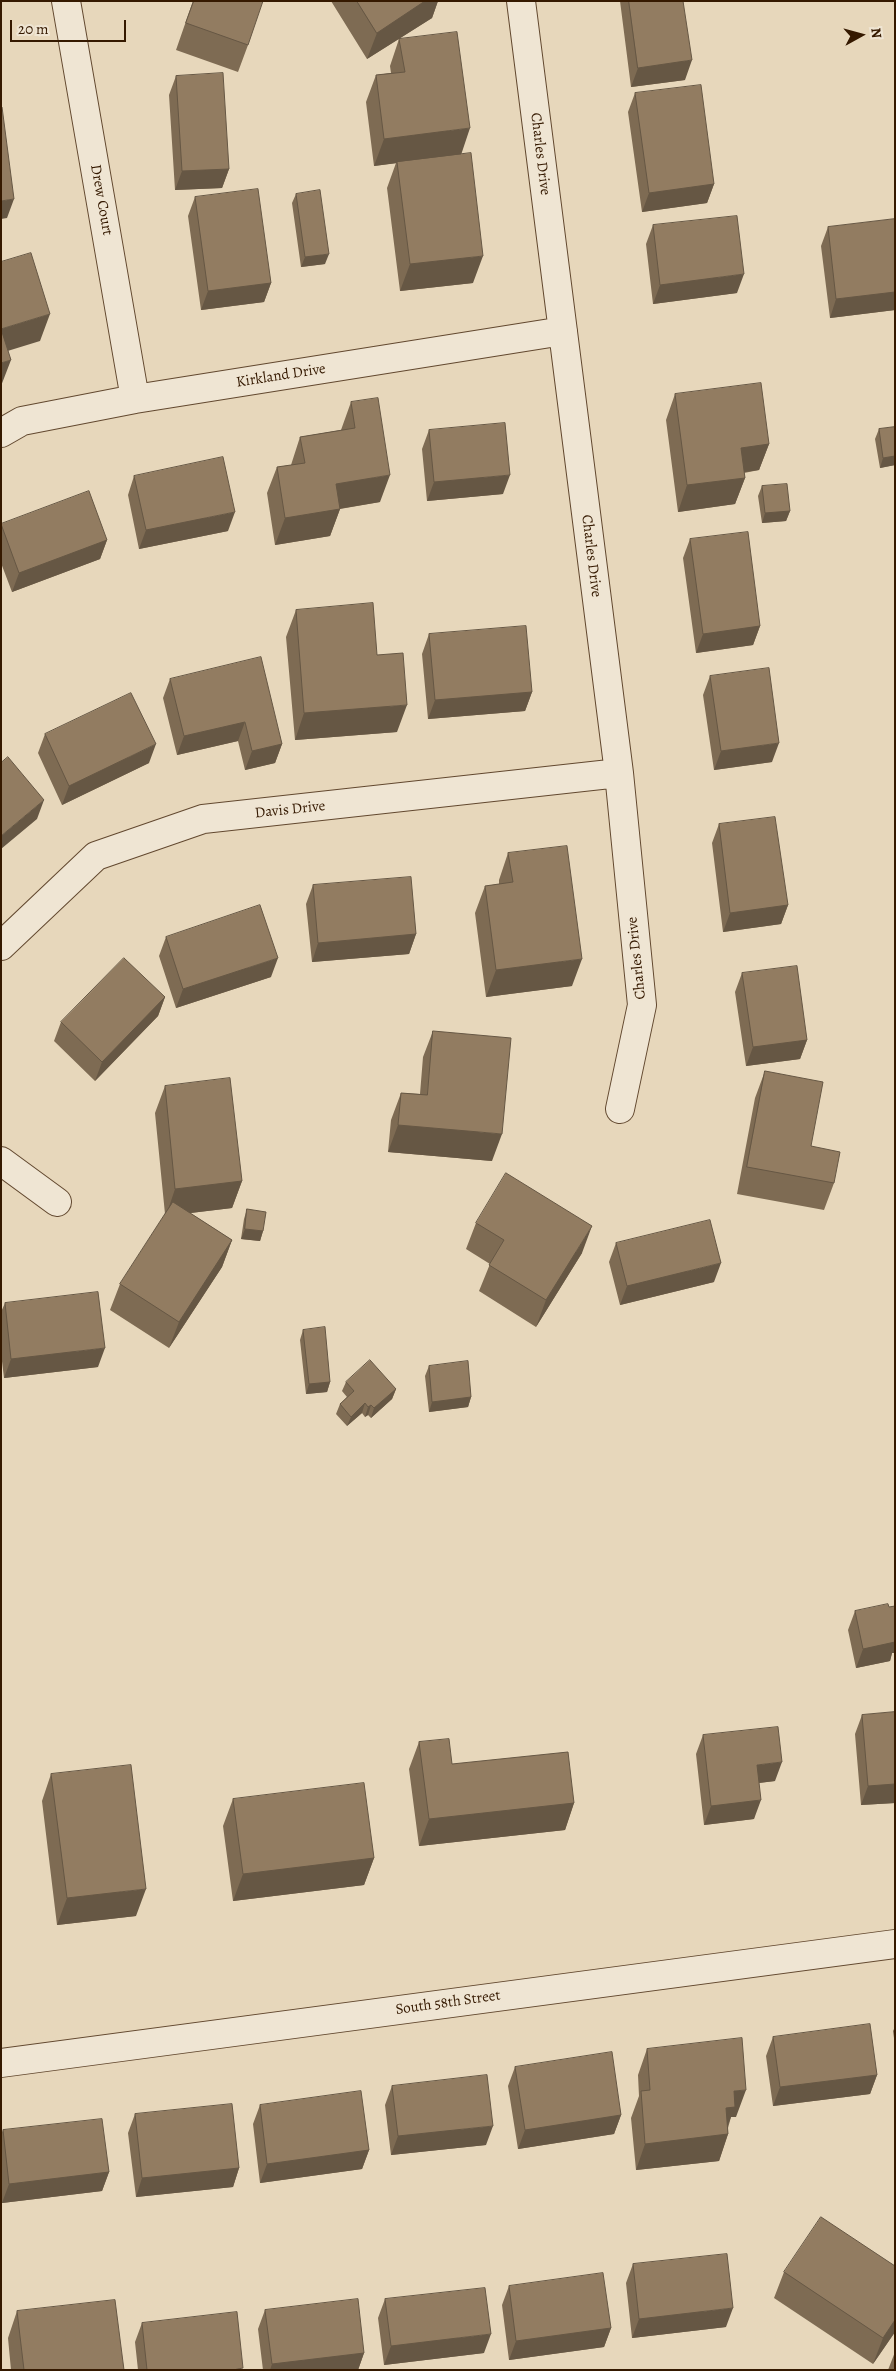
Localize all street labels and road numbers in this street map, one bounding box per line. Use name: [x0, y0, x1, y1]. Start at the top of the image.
street label: Charles Drive: [526, 112, 554, 196]
street label: Drew Court: [86, 163, 116, 237]
street label: Kirkland Drive: [235, 360, 327, 392]
street label: Charles Drive: [577, 514, 605, 598]
street label: Davis Drive: [254, 797, 326, 823]
street label: Charles Drive: [624, 916, 650, 1000]
street label: South 58th Street: [394, 1987, 502, 2019]

